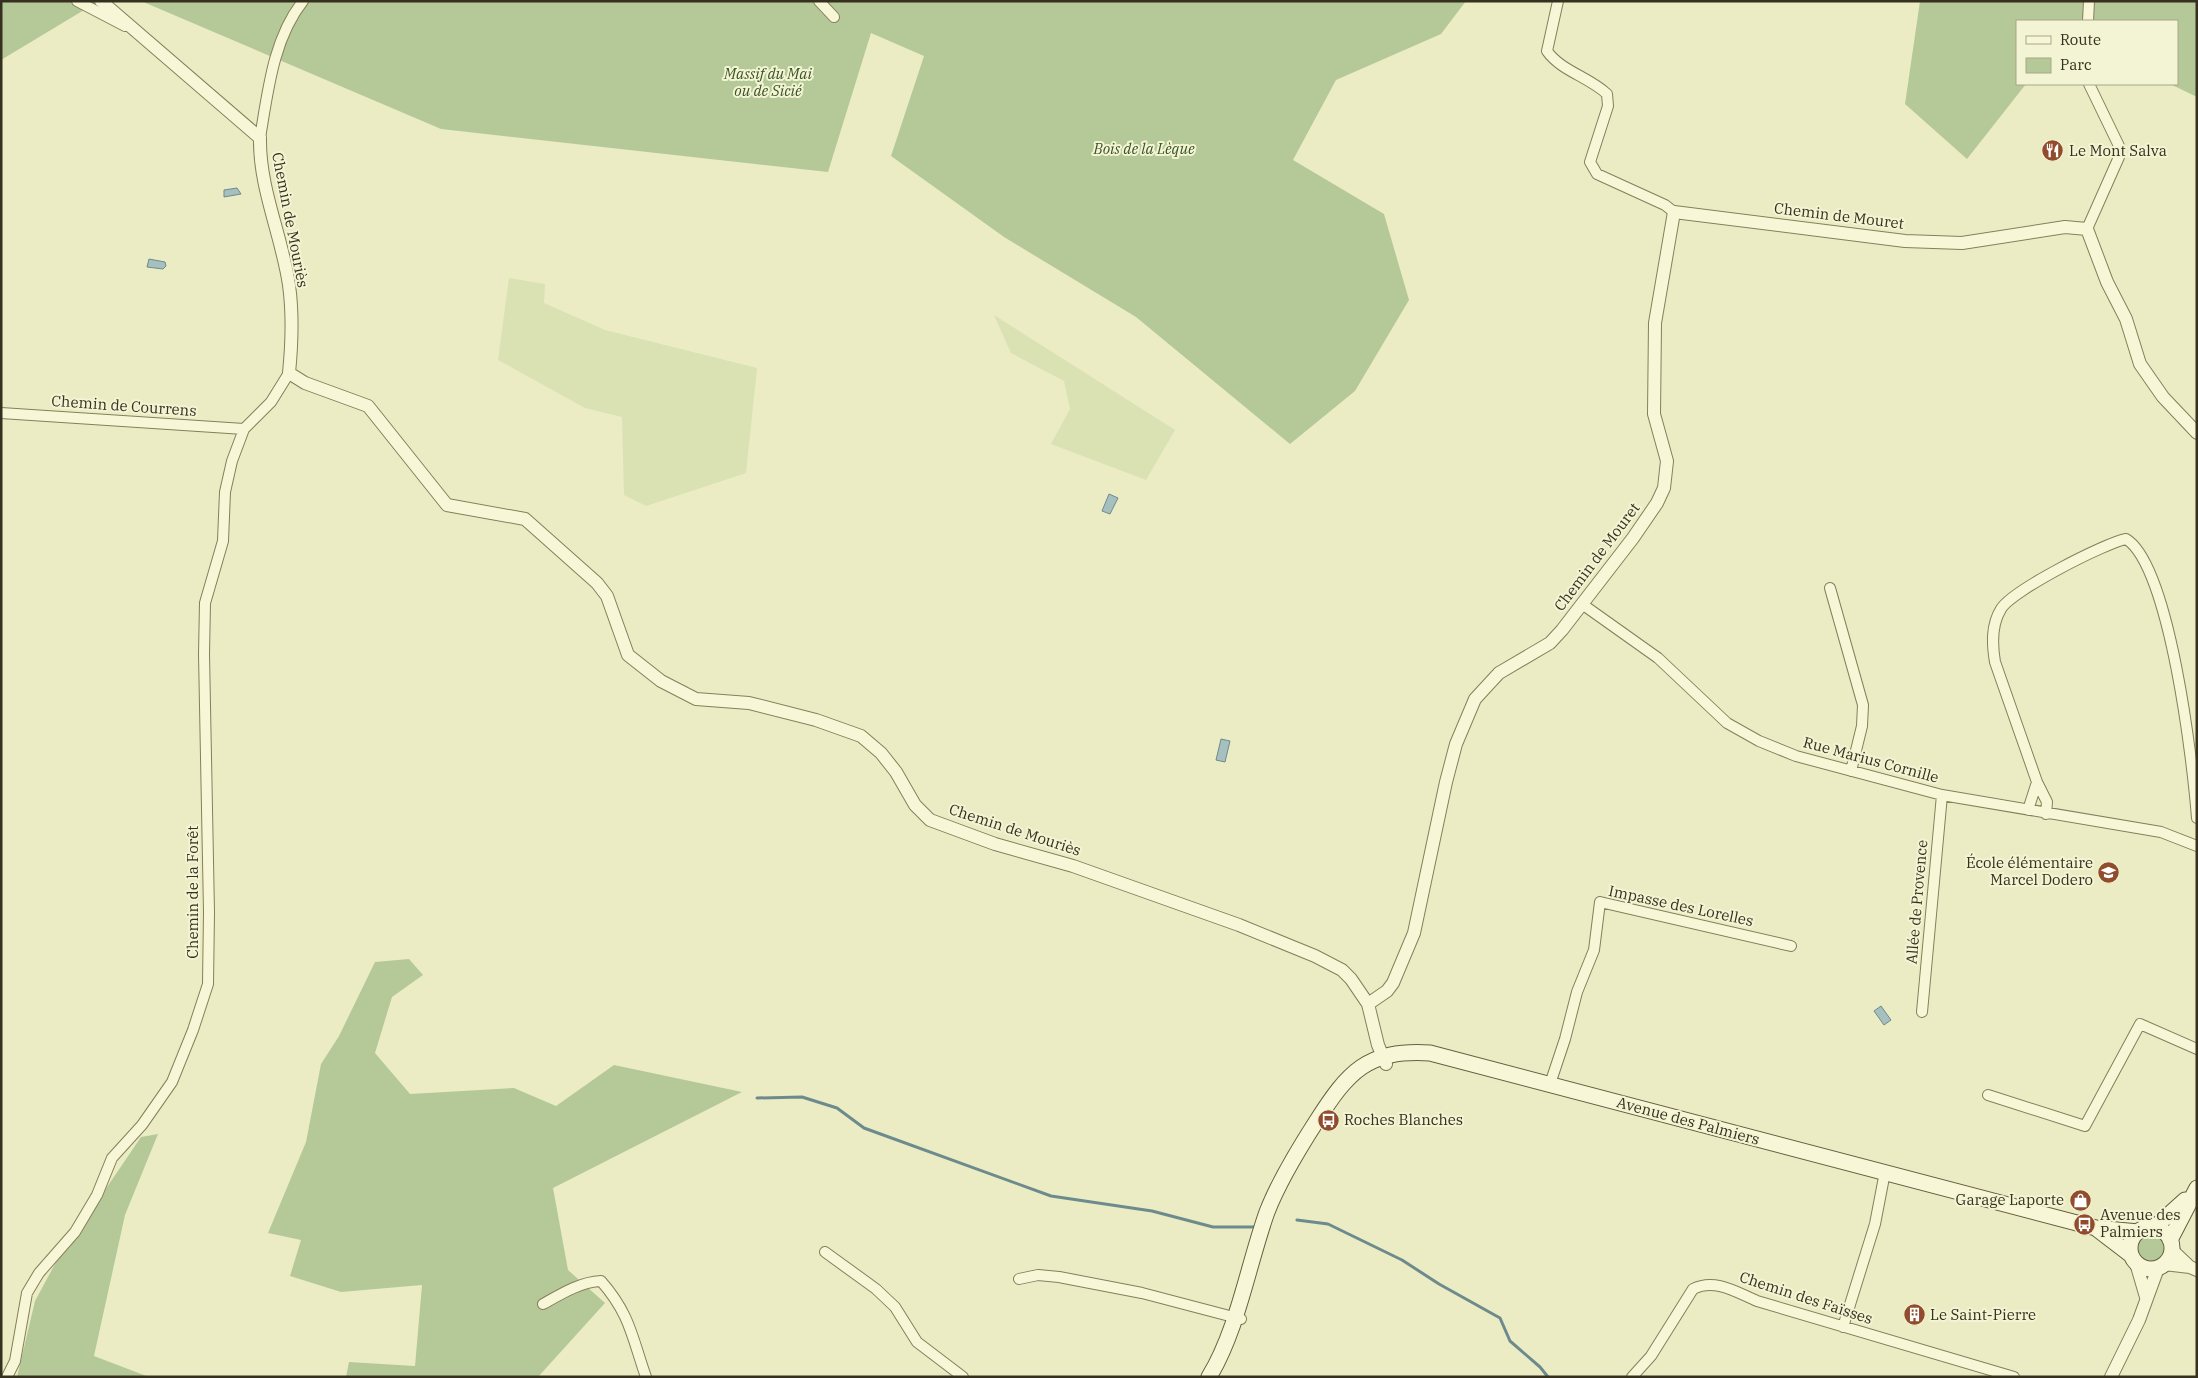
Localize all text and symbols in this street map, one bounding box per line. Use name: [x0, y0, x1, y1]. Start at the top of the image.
legend: [2016, 20, 2178, 85]
text: Route: [2060, 30, 2101, 49]
text: Parc: [2060, 55, 2092, 74]
park label: Massif du Mai ou de Sicié: [723, 64, 812, 100]
park label: Bois de la Lèque: [1092, 139, 1195, 158]
restaurant icon: Le Mont Salva: [2041, 139, 2065, 163]
place label: Le Mont Salva: [2069, 141, 2167, 160]
street label: Chemin de Mouriès: [268, 151, 313, 289]
street label: Chemin de Mouret: [1773, 198, 1905, 233]
street label: Chemin de Courrens: [51, 391, 197, 420]
street label: Chemin de Mouret: [1550, 499, 1644, 615]
street label: Rue Marius Cornille: [1801, 732, 1941, 787]
street label: Chemin de Mouriès: [947, 799, 1083, 860]
street label: Chemin de la Forêt: [183, 825, 202, 959]
street label: Allée de Provence: [1902, 839, 1931, 965]
place label: École élémentaire Marcel Dodero: [1966, 853, 2093, 889]
school or university icon: École élémentaire Marcel Dodero: [2097, 860, 2121, 884]
street label: Impasse des Lorelles: [1607, 881, 1755, 930]
street label: Avenue des Palmiers: [1615, 1092, 1762, 1149]
bus stop icon: Roches Blanches: [1316, 1108, 1340, 1132]
place label: Roches Blanches: [1344, 1110, 1463, 1129]
shop icon: Garage Laporte: [2068, 1188, 2092, 1212]
place label: Garage Laporte: [1955, 1190, 2064, 1209]
place label: Avenue des Palmiers: [2100, 1205, 2181, 1241]
bus stop icon: Avenue des Palmiers: [2072, 1212, 2096, 1236]
street label: Chemin des Faïsses: [1737, 1267, 1875, 1328]
building icon: Le Saint-Pierre: [1902, 1303, 1926, 1327]
place label: Le Saint-Pierre: [1930, 1305, 2036, 1324]

